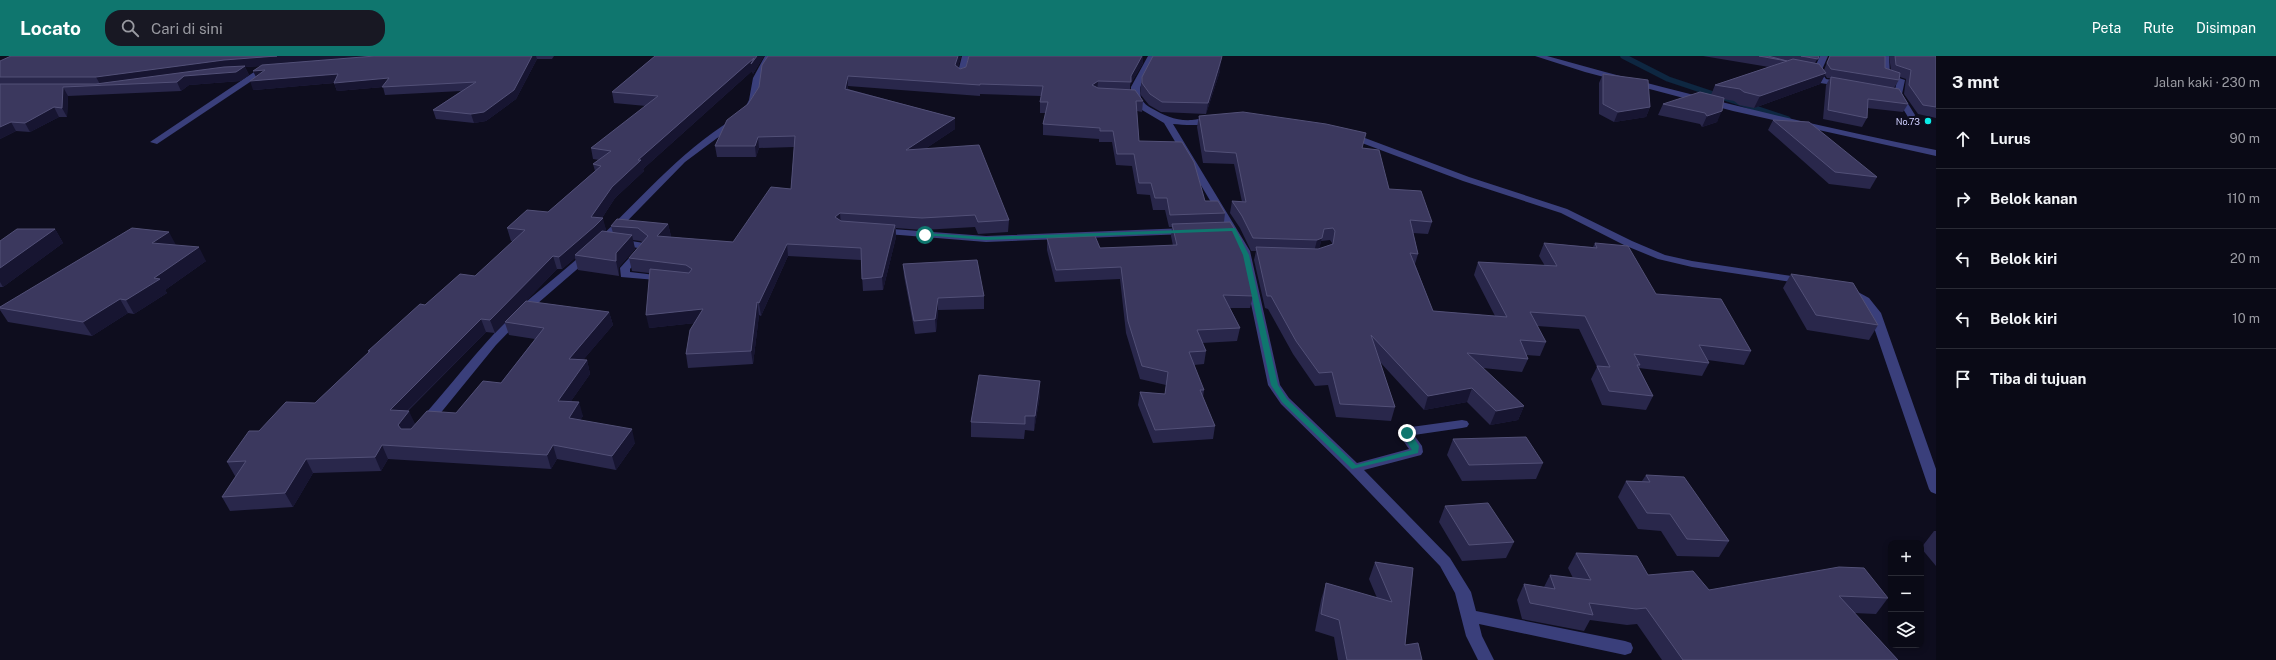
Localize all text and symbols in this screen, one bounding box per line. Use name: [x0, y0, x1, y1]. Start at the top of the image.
search box: [105, 10, 385, 46]
text: Locato: [20, 17, 81, 39]
icon: search: [119, 17, 141, 39]
text: Cari di sini: [151, 20, 223, 37]
text: Peta: [2092, 20, 2121, 36]
text: Rute: [2143, 20, 2174, 36]
text: Disimpan: [2196, 20, 2256, 36]
text: 3 mnt: [1952, 72, 1999, 92]
text: Jalan kaki · 230 m: [2154, 75, 2260, 90]
place label: No.73: [1896, 116, 1920, 127]
marker: No.73: [1923, 116, 1933, 126]
icon: ahead: [1952, 128, 1974, 150]
text: Lurus: [1990, 130, 2031, 147]
text: 90 m: [2230, 131, 2260, 146]
icon: right: [1952, 188, 1974, 210]
text: Belok kanan: [1990, 190, 2077, 207]
text: 110 m: [2227, 191, 2260, 206]
route start: [916, 226, 934, 244]
icon: left: [1952, 248, 1974, 270]
text: Belok kiri: [1990, 250, 2057, 267]
text: 20 m: [2230, 251, 2260, 266]
icon: left: [1952, 308, 1974, 330]
text: Belok kiri: [1990, 310, 2057, 327]
text: 10 m: [2232, 311, 2260, 326]
icon: arrive: [1952, 368, 1974, 390]
text: Tiba di tujuan: [1990, 370, 2086, 387]
route end: [1398, 424, 1416, 442]
map controls: [1888, 540, 1924, 648]
button: +: [1888, 540, 1924, 576]
button: −: [1888, 576, 1924, 612]
button: layers: [1888, 612, 1924, 648]

